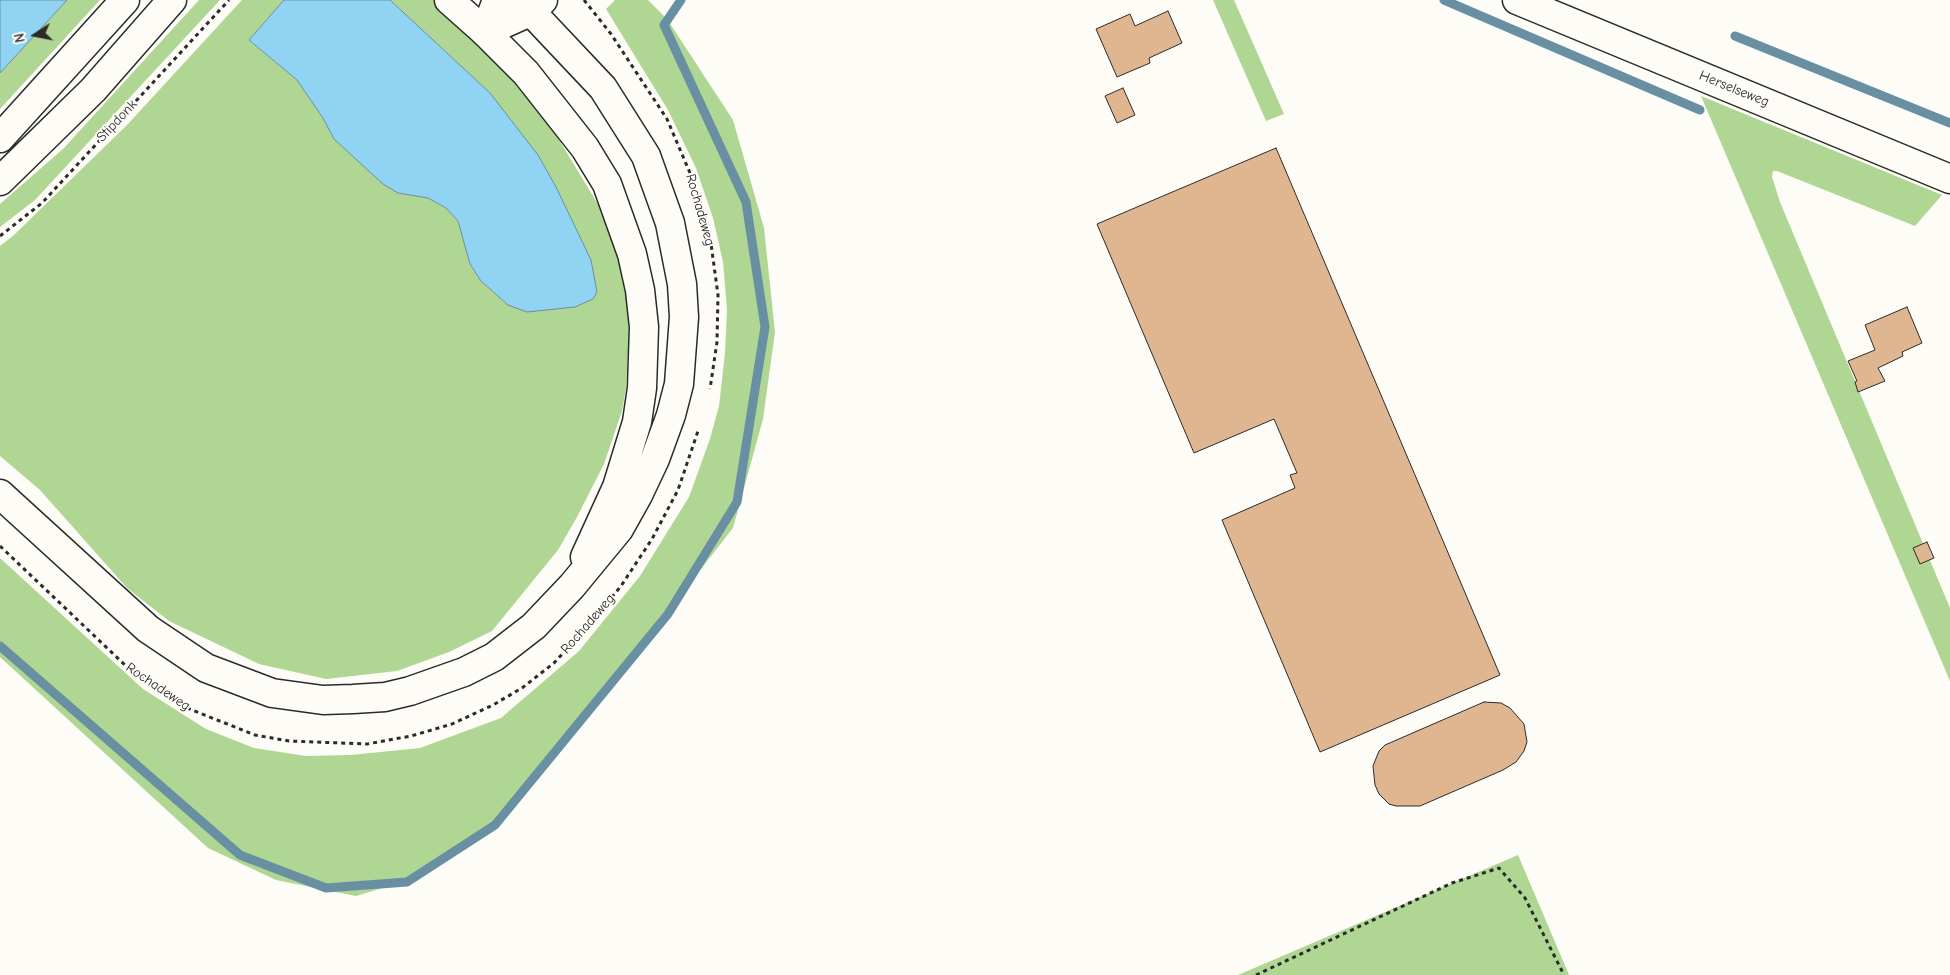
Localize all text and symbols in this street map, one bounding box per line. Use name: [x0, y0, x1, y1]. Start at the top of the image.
north arrow: [10, 10, 60, 60]
text: N: [11, 32, 29, 44]
street label: Herselseweg: [1697, 67, 1771, 111]
street label: Stipdonk: [93, 96, 141, 146]
street label: Rochadeweg: [682, 172, 718, 248]
street label: Rochadeweg: [557, 591, 619, 657]
street label: Rochadeweg: [123, 659, 193, 715]

